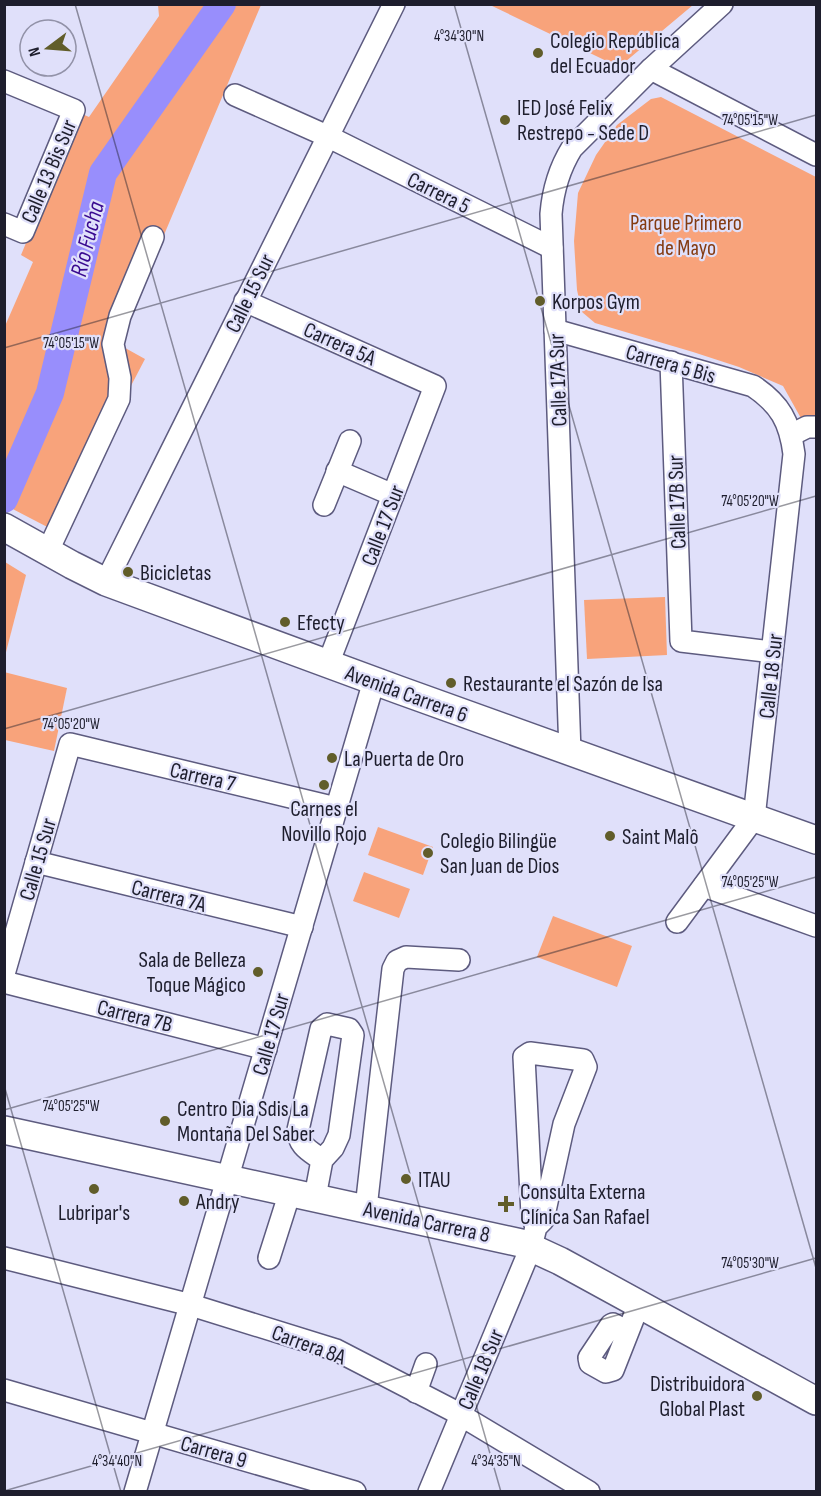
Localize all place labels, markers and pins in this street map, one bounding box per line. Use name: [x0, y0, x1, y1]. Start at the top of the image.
place label: Colegio República del Ecuador: [550, 28, 680, 80]
marker: Colegio República del Ecuador: [531, 46, 545, 60]
place label: IED José Felix Restrepo - Sede D: [517, 95, 649, 147]
marker: IED José Felix Restrepo - Sede D: [498, 113, 512, 127]
place label: Korpos Gym: [552, 289, 640, 316]
marker: Korpos Gym: [533, 294, 547, 308]
place label: Bicicletas: [140, 560, 212, 587]
marker: Bicicletas: [121, 565, 135, 579]
place label: Efecty: [297, 610, 345, 637]
marker: Efecty: [278, 615, 292, 629]
place label: Restaurante el Sazón de Isa: [463, 671, 663, 698]
marker: Restaurante el Sazón de Isa: [444, 676, 458, 690]
place label: La Puerta de Oro: [344, 746, 464, 773]
marker: La Puerta de Oro: [325, 751, 339, 765]
marker: Carnes el Novillo Rojo: [317, 778, 331, 792]
place label: Carnes el Novillo Rojo: [281, 796, 367, 848]
place label: Saint Malô: [622, 824, 699, 851]
place label: Colegio Bilingüe San Juan de Dios: [440, 828, 559, 880]
marker: Saint Malô: [603, 829, 617, 843]
marker: Colegio Bilingüe San Juan de Dios: [421, 846, 435, 860]
place label: Sala de Belleza Toque Mágico: [139, 947, 246, 999]
marker: Sala de Belleza Toque Mágico: [251, 965, 265, 979]
place label: Centro Dia Sdis La Montaña Del Saber: [177, 1096, 315, 1148]
marker: Centro Dia Sdis La Montaña Del Saber: [158, 1114, 172, 1128]
place label: ITAU: [418, 1167, 451, 1194]
marker: ITAU: [399, 1172, 413, 1186]
place label: Consulta Externa Clínica San Rafael: [520, 1179, 650, 1231]
marker: Lubripar's: [87, 1182, 101, 1196]
place label: Andry: [195, 1189, 240, 1216]
marker: Andry: [177, 1194, 191, 1208]
marker: Consulta Externa Clínica San Rafael: [497, 1195, 515, 1213]
place label: Lubripar's: [58, 1200, 130, 1227]
place label: Distribuidora Global Plast: [650, 1371, 745, 1423]
marker: Distribuidora Global Plast: [750, 1389, 764, 1403]

